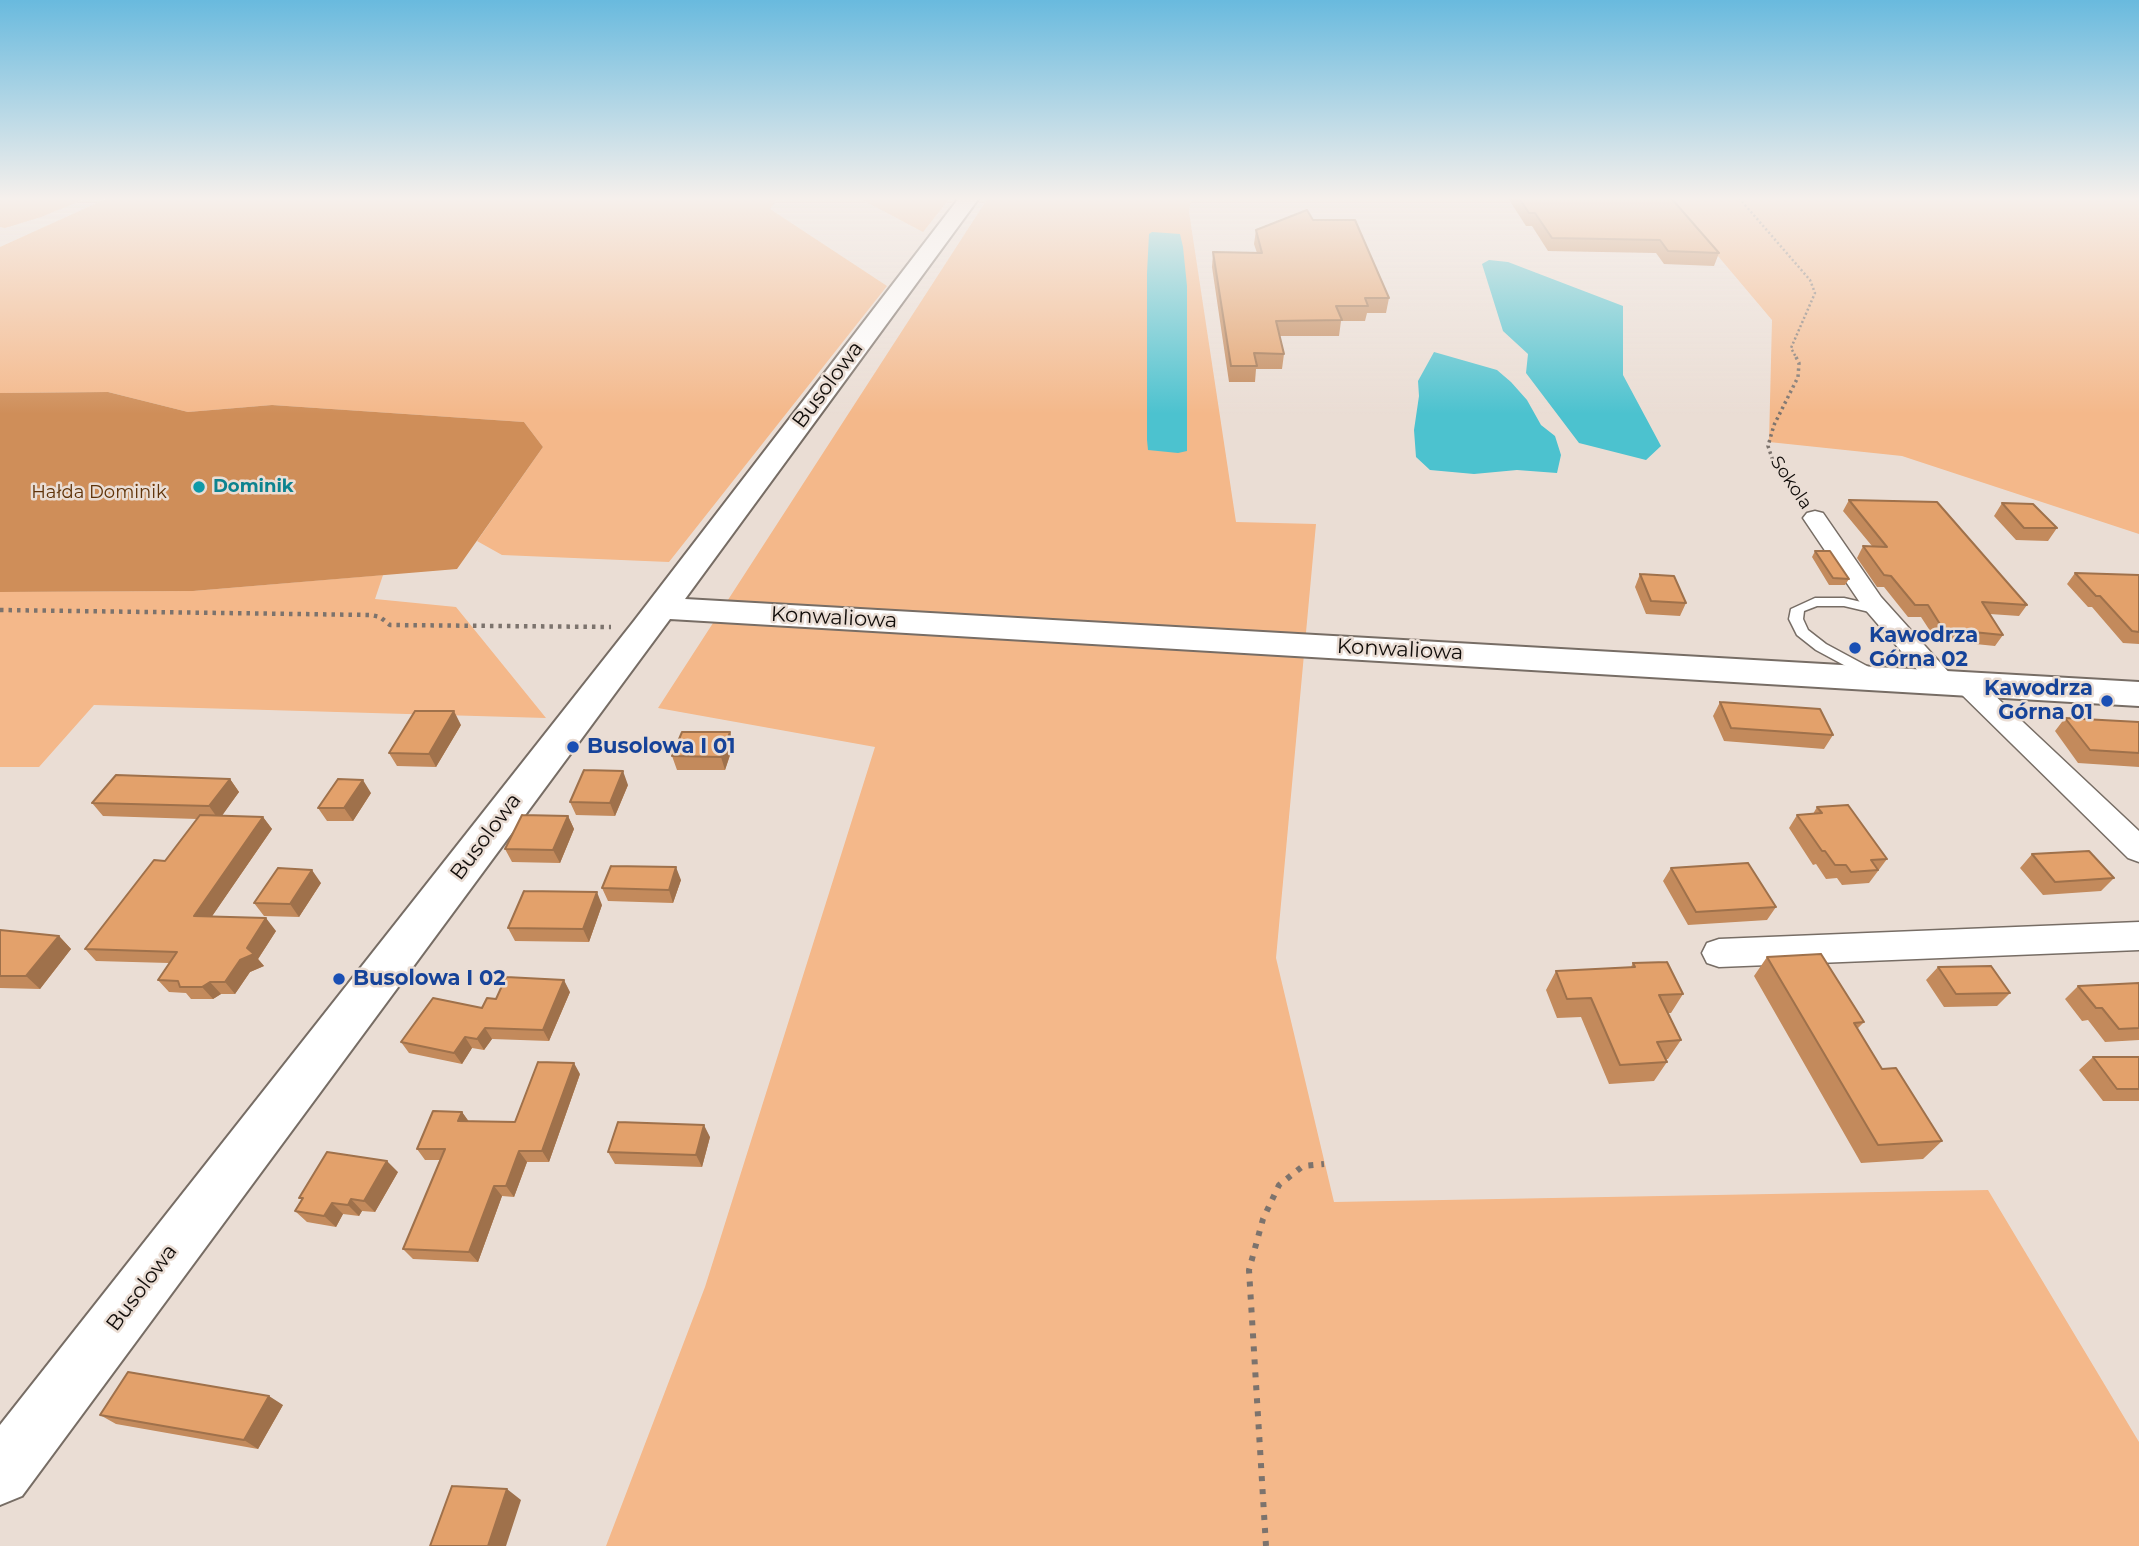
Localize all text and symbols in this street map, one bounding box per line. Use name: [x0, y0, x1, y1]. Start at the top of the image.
street label: Busolowa: [787, 337, 869, 433]
street label: Sokola: [1765, 452, 1817, 514]
place label: Dominik: [213, 476, 294, 498]
marker: Dominik: [191, 479, 207, 495]
park label: Hałda Dominik: [31, 482, 167, 504]
street label: Konwaliowa: [770, 602, 898, 634]
place label: Kawodrza Górna 02: [1869, 623, 1978, 673]
street label: Konwaliowa: [1336, 634, 1464, 666]
marker: Kawodrza Górna 02: [1847, 640, 1863, 656]
place label: Kawodrza Górna 01: [1984, 676, 2093, 726]
marker: Kawodrza Górna 01: [2099, 693, 2115, 709]
place label: Busolowa I 01: [587, 734, 736, 760]
marker: Busolowa I 01: [565, 739, 581, 755]
street label: Busolowa: [445, 789, 527, 885]
place label: Busolowa I 02: [353, 966, 506, 992]
marker: Busolowa I 02: [331, 971, 347, 987]
street label: Busolowa: [101, 1240, 183, 1336]

